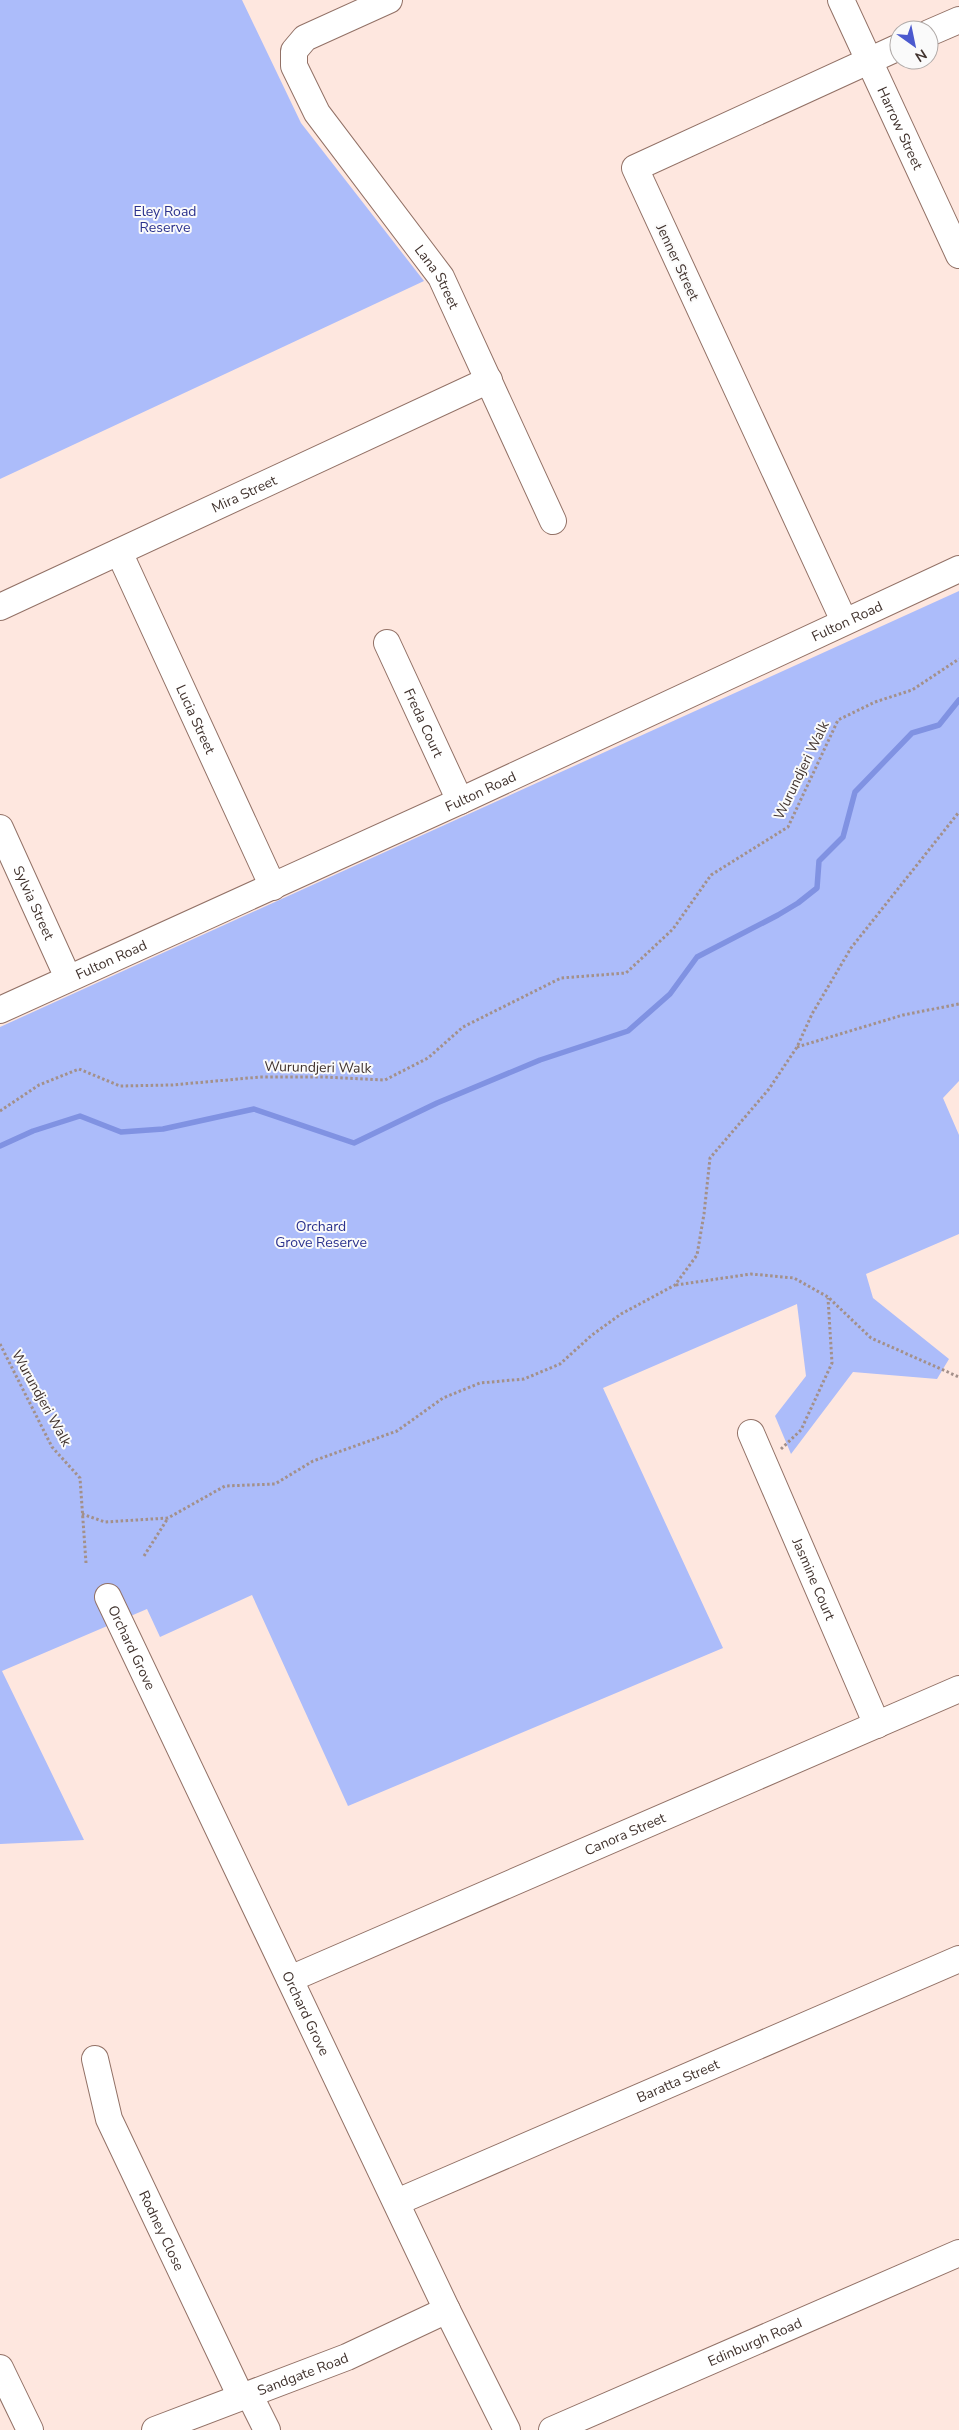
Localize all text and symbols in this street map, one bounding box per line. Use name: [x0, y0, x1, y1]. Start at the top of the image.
north arrow: [889, 20, 939, 70]
text: N: [911, 45, 930, 66]
street label: Harrow Street: [872, 84, 927, 173]
park label: Eley Road Reserve: [134, 202, 196, 237]
street label: Jenner Street: [651, 220, 704, 304]
street label: Lana Street: [410, 241, 463, 312]
street label: Mira Street: [209, 471, 280, 517]
street label: Fulton Road: [809, 597, 886, 646]
street label: Lucia Street: [171, 682, 220, 757]
street label: Freda Court: [399, 686, 448, 761]
street label: Wurundjeri Walk: [769, 717, 834, 823]
street label: Fulton Road: [442, 767, 519, 816]
street label: Sylvia Street: [8, 863, 58, 943]
street label: Fulton Road: [73, 936, 150, 984]
street label: Wurundjeri Walk: [264, 1057, 373, 1078]
park label: Orchard Grove Reserve: [275, 1217, 367, 1252]
street label: Wurundjeri Walk: [7, 1347, 76, 1451]
street label: Jasmine Court: [787, 1534, 840, 1623]
street label: Orchard Grove: [103, 1602, 160, 1693]
street label: Canora Street: [582, 1808, 669, 1860]
street label: Orchard Grove: [277, 1968, 334, 2059]
street label: Baratta Street: [634, 2055, 722, 2107]
street label: Rodney Close: [134, 2187, 189, 2274]
street label: Edinburgh Road: [705, 2314, 805, 2371]
street label: Sandgate Road: [254, 2348, 351, 2400]

